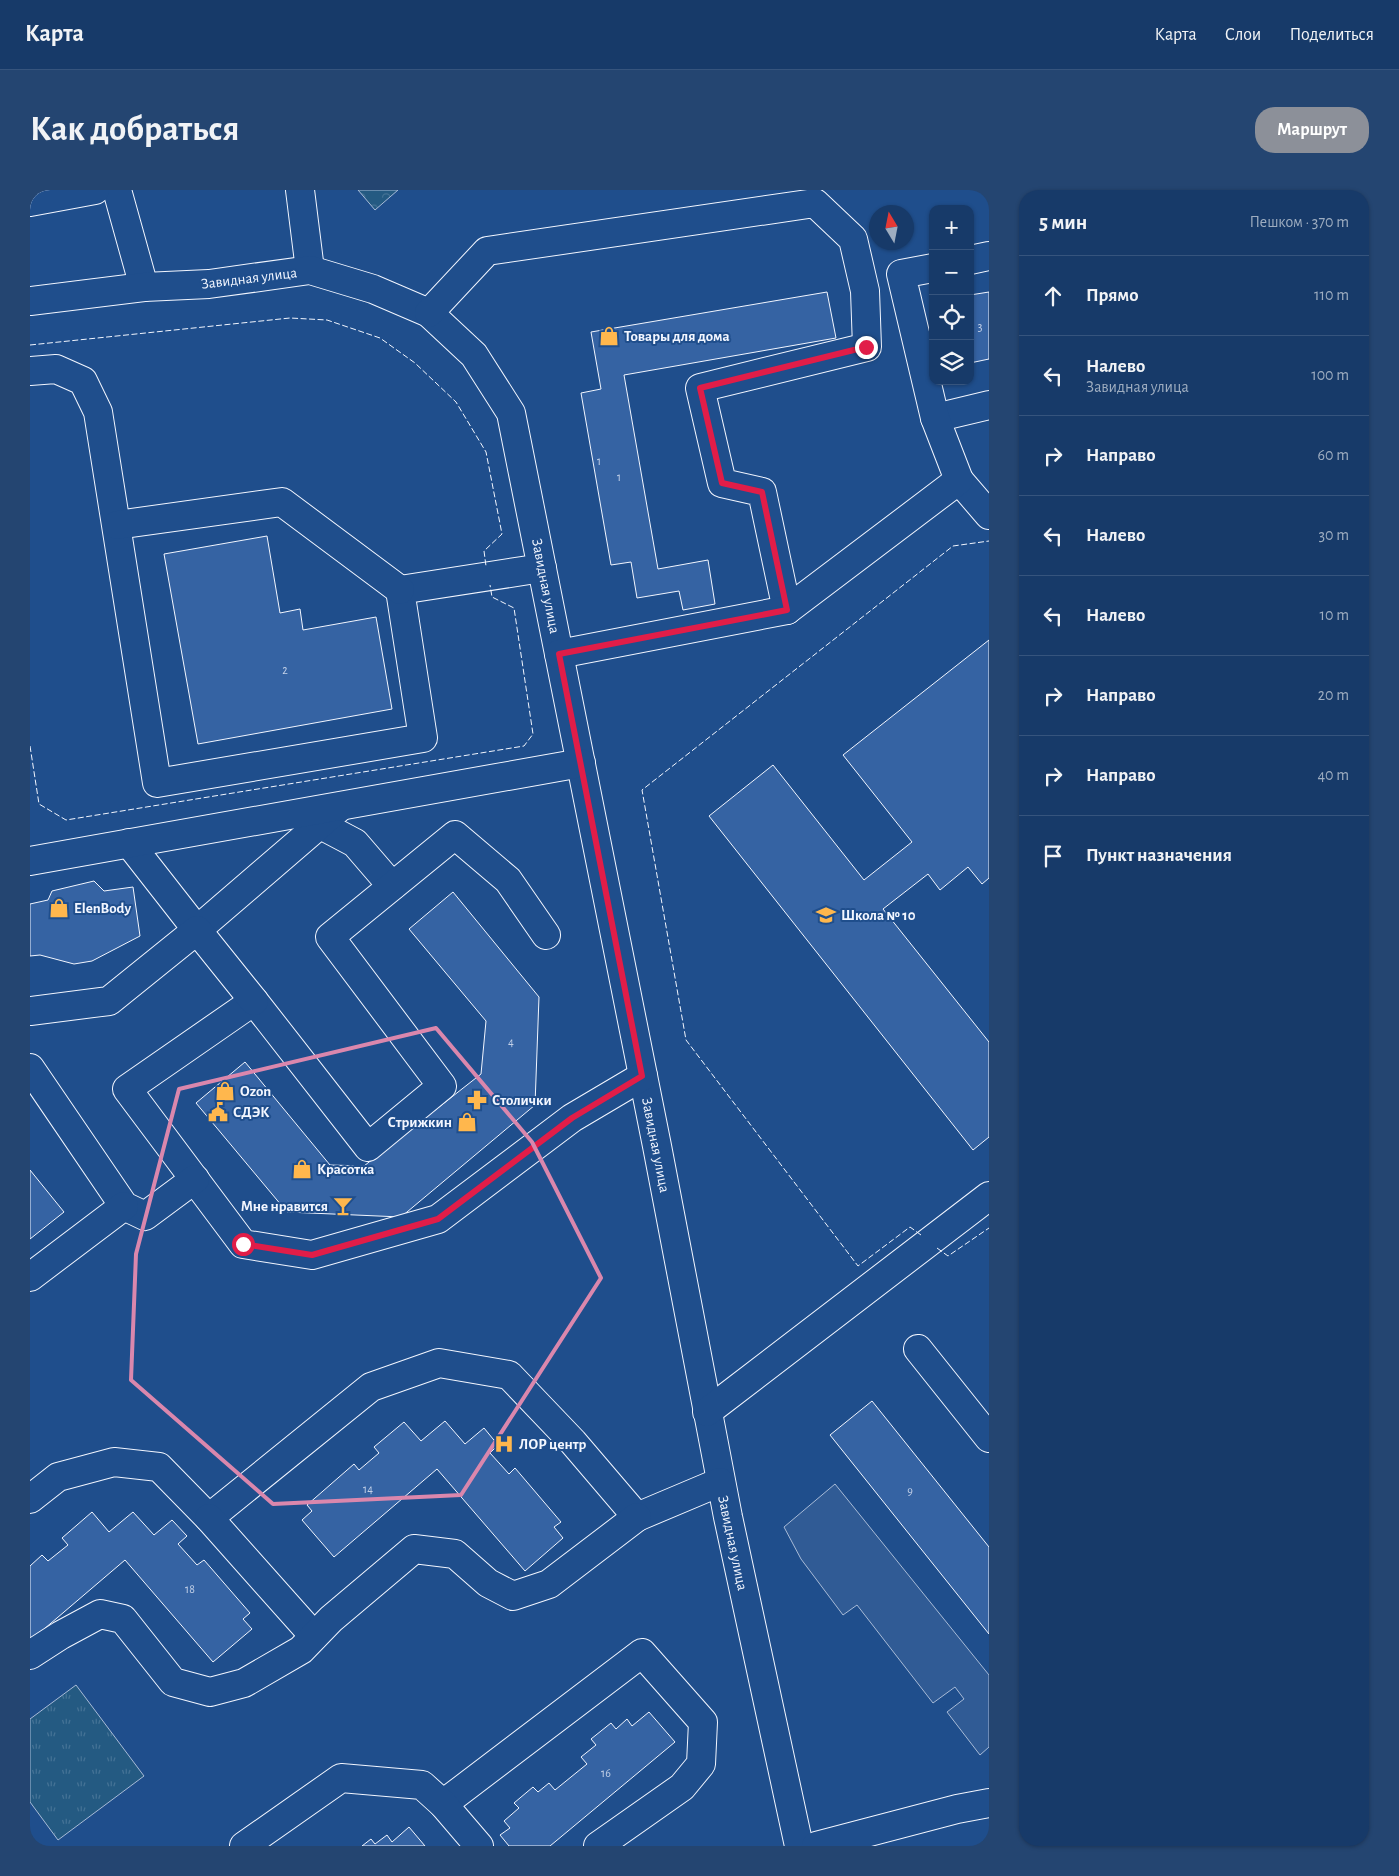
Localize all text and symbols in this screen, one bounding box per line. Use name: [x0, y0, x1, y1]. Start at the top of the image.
text: Карта: [25, 22, 84, 46]
text: Карта: [1155, 26, 1197, 44]
text: Слои: [1225, 26, 1261, 44]
text: Поделиться: [1289, 26, 1374, 44]
button: Маршрут: [1255, 107, 1369, 153]
text: Как добраться: [30, 112, 239, 147]
north arrow: [869, 205, 914, 250]
map controls: [929, 205, 974, 385]
button: +: [929, 205, 974, 250]
text: 5 мин: [1039, 212, 1087, 233]
text: Пешком · 370 m: [1250, 214, 1349, 230]
button: −: [929, 250, 974, 295]
street label: Завидная улица: [200, 265, 298, 292]
icon: ahead: [1039, 282, 1067, 310]
text: Прямо: [1086, 286, 1139, 305]
text: 110 m: [1314, 287, 1349, 303]
button: locate: [929, 295, 974, 340]
house number: 3: [978, 321, 983, 333]
shop icon: Товары для дома: [598, 325, 620, 347]
place label: Товары для дома: [624, 329, 730, 344]
route end: [855, 336, 878, 359]
button: layers: [929, 340, 974, 385]
text: Налево: [1086, 357, 1145, 376]
icon: left: [1039, 362, 1067, 390]
text: 100 m: [1311, 367, 1349, 383]
text: Завидная улица: [1086, 379, 1189, 395]
icon: right: [1039, 442, 1067, 470]
text: Направо: [1086, 446, 1156, 465]
text: 60 m: [1318, 447, 1349, 463]
house number: 1: [597, 455, 601, 467]
house number: 1: [617, 471, 621, 483]
icon: left: [1039, 522, 1067, 550]
text: Налево: [1086, 526, 1145, 545]
text: 30 m: [1319, 527, 1349, 543]
street label: Завидная улица: [529, 537, 562, 635]
icon: left: [1039, 602, 1067, 630]
text: Налево: [1086, 606, 1145, 625]
text: 10 m: [1320, 607, 1349, 623]
house number: 2: [282, 664, 288, 676]
icon: right: [1039, 682, 1067, 710]
text: Направо: [1086, 686, 1156, 705]
text: 20 m: [1318, 687, 1349, 703]
icon: right: [1039, 762, 1067, 790]
text: Направо: [1086, 766, 1156, 785]
text: 40 m: [1317, 767, 1349, 783]
icon: arrive: [1039, 842, 1067, 870]
text: Пункт назначения: [1086, 846, 1232, 865]
shop icon: ElenBody: [48, 897, 70, 919]
place label: ElenBody: [74, 901, 131, 916]
school or university icon: Школа № 10: [815, 904, 837, 926]
place label: Школа № 10: [841, 908, 916, 923]
house number: 4: [508, 1036, 514, 1048]
shop icon: Ozon: [214, 1080, 236, 1102]
place label: Ozon: [240, 1084, 271, 1099]
pharmacy icon: Столички: [466, 1089, 488, 1111]
place label: Столички: [492, 1093, 552, 1108]
street label: Завидная улица: [639, 1096, 672, 1194]
public building icon: СДЭК: [207, 1101, 229, 1123]
place label: СДЭК: [233, 1105, 269, 1120]
shop icon: Стрижкин: [456, 1111, 478, 1133]
place label: Стрижкин: [388, 1115, 452, 1130]
shop icon: Красотка: [291, 1158, 313, 1180]
place label: Красотка: [317, 1162, 374, 1177]
bar icon: Мне нравится: [332, 1195, 354, 1217]
place label: Мне нравится: [241, 1199, 328, 1214]
route start: [232, 1233, 255, 1256]
hospital icon: ЛОР центр: [493, 1433, 515, 1455]
place label: ЛОР центр: [519, 1437, 587, 1452]
house number: 14: [363, 1483, 373, 1495]
house number: 9: [907, 1485, 913, 1497]
street label: Завидная улица: [715, 1494, 750, 1592]
house number: 18: [185, 1583, 195, 1595]
house number: 16: [601, 1767, 611, 1779]

